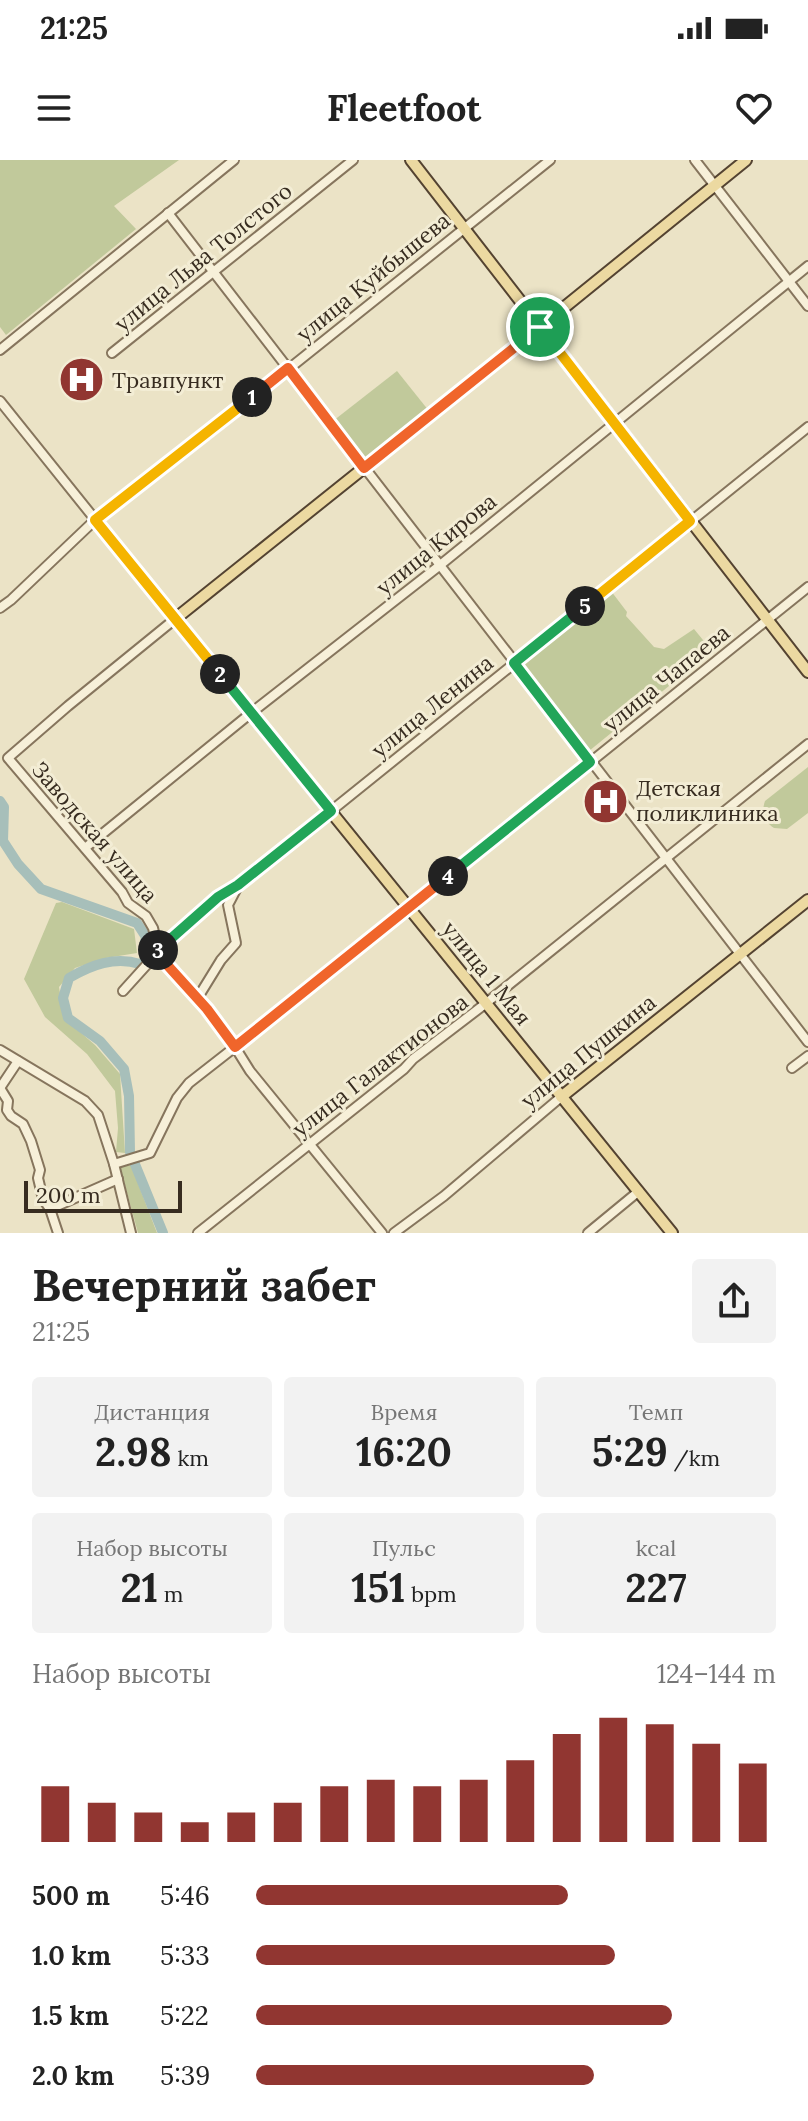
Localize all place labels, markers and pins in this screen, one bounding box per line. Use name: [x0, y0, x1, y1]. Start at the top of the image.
pin: [506, 293, 574, 361]
hospital icon: Травпункт: [57, 356, 105, 404]
place label: Травпункт: [112, 366, 224, 394]
pin: 1: [232, 377, 272, 417]
pin: 5: [565, 586, 605, 626]
pin: 2: [200, 654, 240, 694]
place label: Детская поликлиника: [636, 774, 779, 827]
hospital icon: Детская поликлиника: [581, 777, 629, 825]
pin: 4: [428, 856, 468, 896]
pin: 3: [138, 930, 178, 970]

